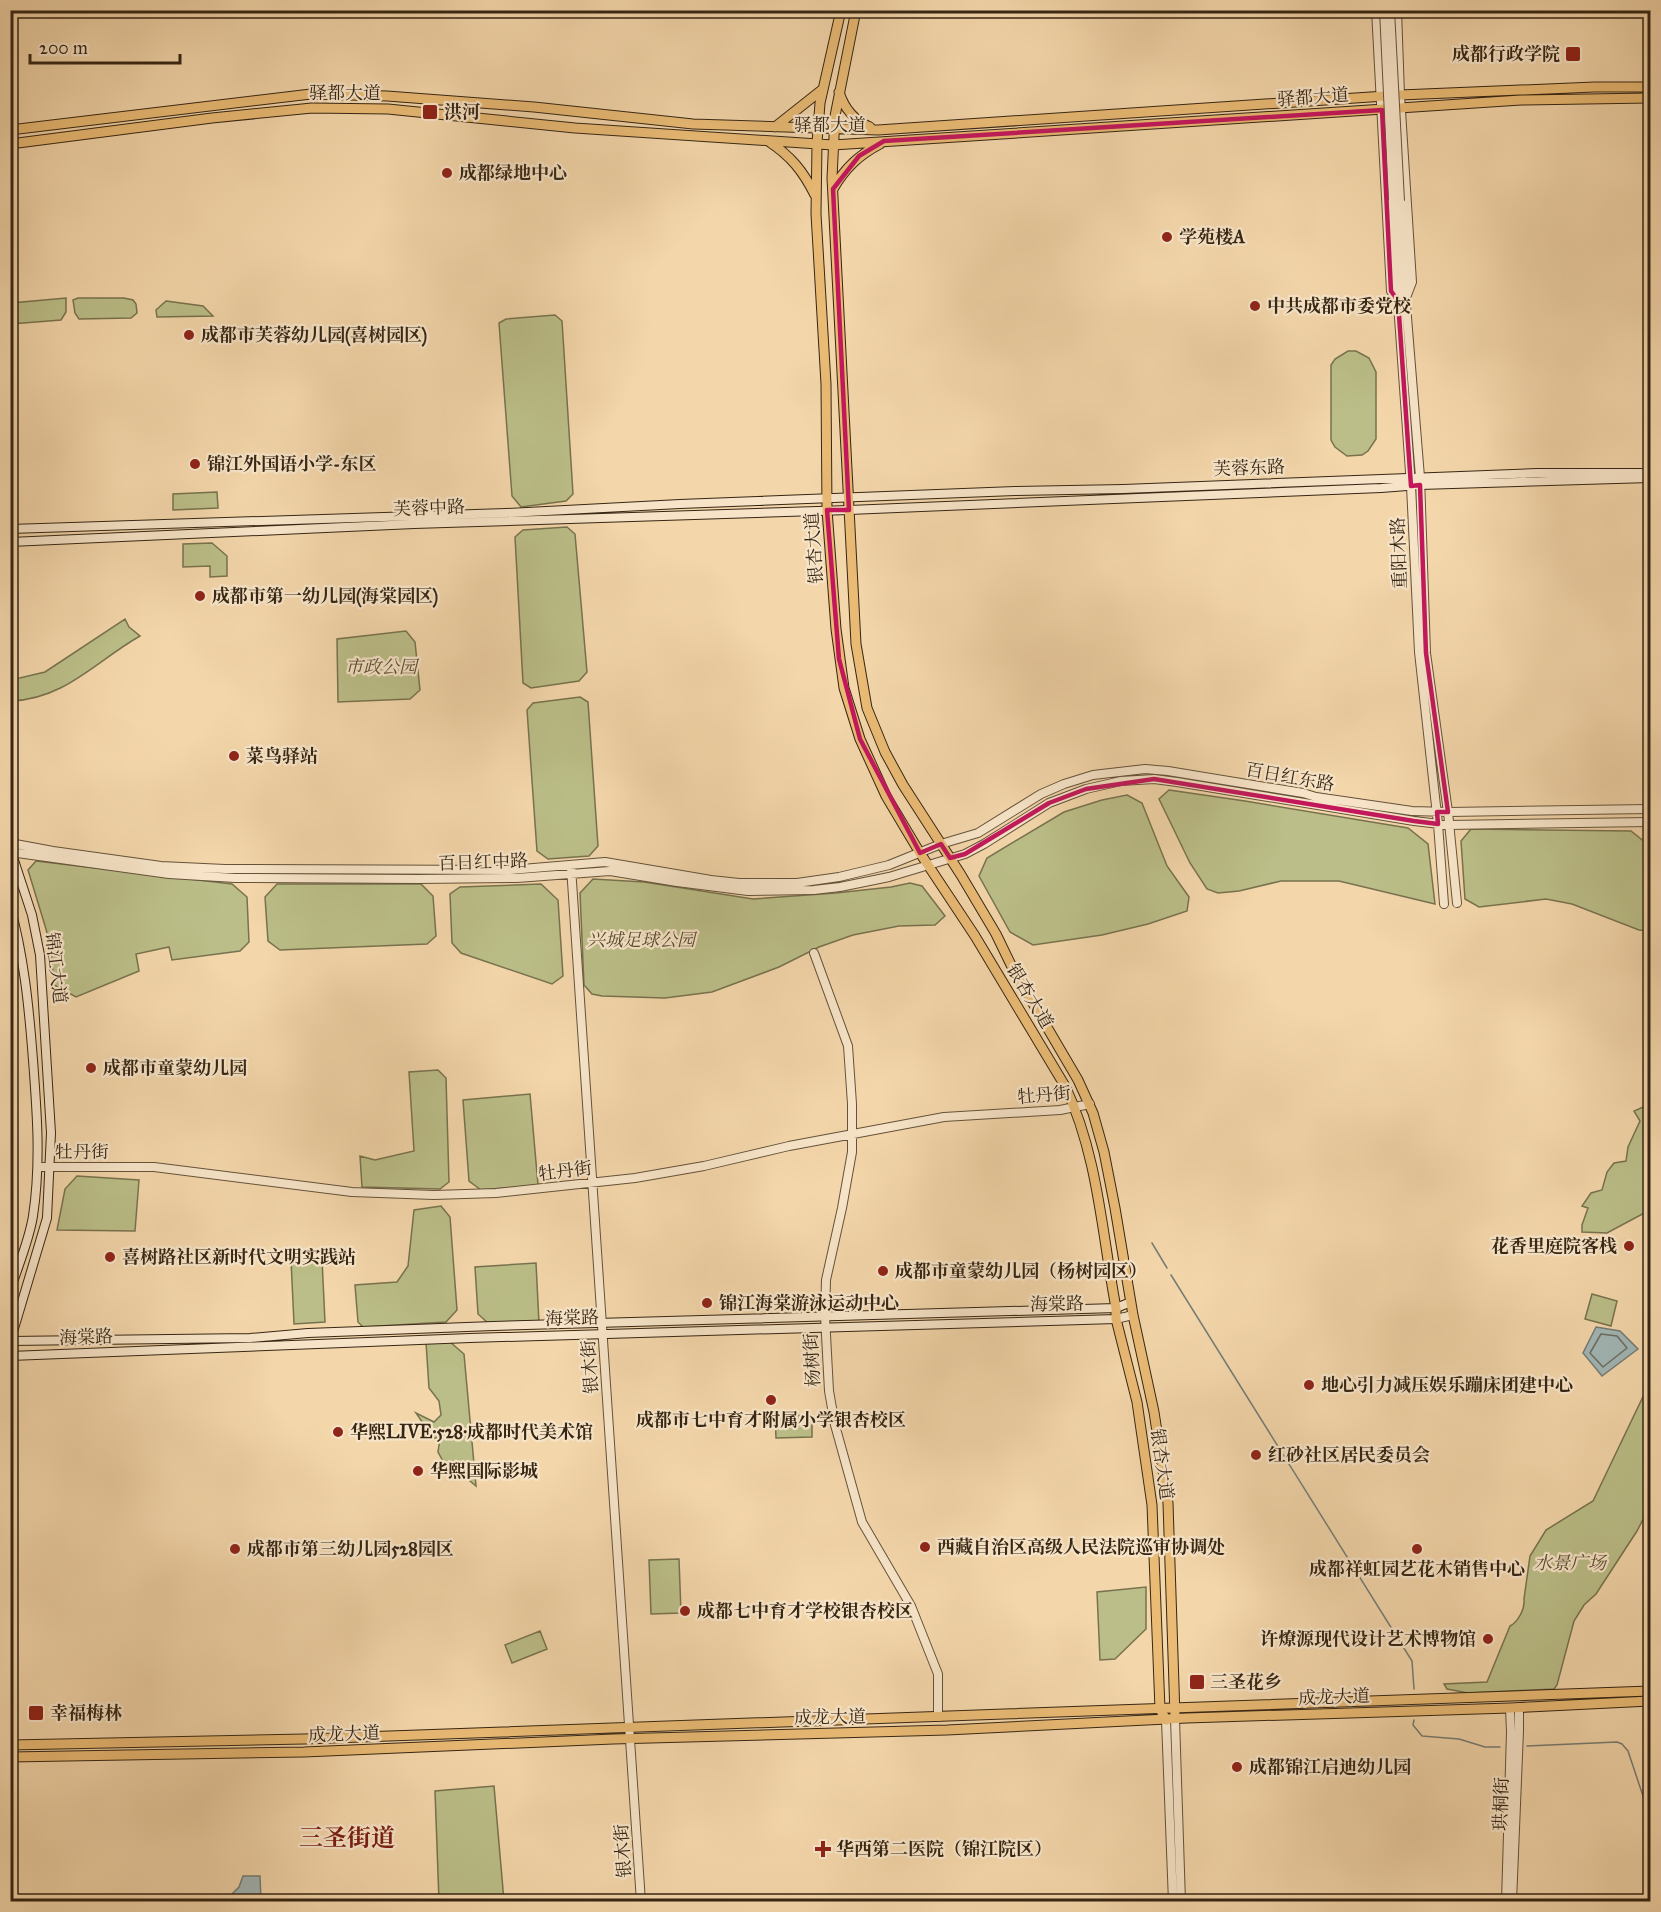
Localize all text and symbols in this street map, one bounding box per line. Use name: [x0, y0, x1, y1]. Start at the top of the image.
scale bar: [30, 27, 180, 65]
text: 200 m: [39, 37, 88, 59]
place label: 成都行政学院: [1452, 43, 1560, 65]
marker: 成都行政学院: [1564, 45, 1582, 63]
street label: 驿都大道: [309, 82, 381, 104]
street label: 驿都大道: [1276, 84, 1350, 110]
place label: 洪河: [444, 101, 480, 123]
marker: 洪河: [421, 103, 439, 121]
street label: 驿都大道: [794, 114, 866, 136]
place label: 成都绿地中心: [459, 162, 567, 184]
marker: 成都绿地中心: [440, 166, 454, 180]
place label: 学苑楼A: [1179, 226, 1246, 248]
marker: 学苑楼A: [1160, 230, 1174, 244]
place label: 中共成都市委党校: [1267, 295, 1411, 317]
marker: 中共成都市委党校: [1248, 299, 1262, 313]
place label: 成都市芙蓉幼儿园(喜树园区): [201, 324, 427, 347]
marker: 成都市芙蓉幼儿园(喜树园区): [182, 328, 196, 342]
place label: 锦江外国语小学-东区: [207, 453, 376, 475]
street label: 芙蓉东路: [1213, 456, 1285, 480]
marker: 锦江外国语小学-东区: [188, 457, 202, 471]
street label: 芙蓉中路: [393, 496, 465, 520]
street label: 银杏大道: [801, 511, 827, 585]
street label: 重阳木路: [1387, 517, 1411, 589]
place label: 成都市第一幼儿园(海棠园区): [212, 585, 438, 608]
marker: 成都市第一幼儿园(海棠园区): [193, 589, 207, 603]
park label: 市政公园: [345, 656, 420, 678]
place label: 菜鸟驿站: [246, 745, 318, 767]
marker: 菜鸟驿站: [227, 749, 241, 763]
street label: 百日红东路: [1244, 758, 1336, 796]
street label: 百日红中路: [438, 849, 528, 875]
park label: 兴城足球公园: [587, 929, 698, 951]
street label: 锦江大道: [41, 931, 71, 1005]
street label: 银杏大道: [1002, 959, 1058, 1033]
place label: 成都市童蒙幼儿园: [103, 1057, 247, 1079]
marker: 成都市童蒙幼儿园: [84, 1061, 98, 1075]
street label: 牡丹街: [1016, 1082, 1072, 1108]
street label: 牡丹街: [55, 1141, 109, 1163]
street label: 牡丹街: [537, 1157, 593, 1185]
place label: 花香里庭院客栈: [1491, 1235, 1617, 1257]
marker: 花香里庭院客栈: [1622, 1239, 1636, 1253]
place label: 喜树路社区新时代文明实践站: [122, 1246, 356, 1268]
marker: 喜树路社区新时代文明实践站: [103, 1250, 117, 1264]
place label: 成都市童蒙幼儿园（杨树园区）: [895, 1260, 1147, 1282]
marker: 成都市童蒙幼儿园（杨树园区）: [876, 1264, 890, 1278]
place label: 锦江海棠游泳运动中心: [719, 1292, 899, 1314]
street label: 海棠路: [1030, 1293, 1084, 1315]
marker: 锦江海棠游泳运动中心: [700, 1296, 714, 1310]
street label: 海棠路: [545, 1306, 599, 1330]
street label: 海棠路: [59, 1325, 113, 1349]
street label: 杨树街: [800, 1332, 824, 1388]
street label: 银木街: [577, 1339, 603, 1395]
place label: 地心引力减压娱乐蹦床团建中心: [1321, 1374, 1573, 1396]
marker: 地心引力减压娱乐蹦床团建中心: [1302, 1378, 1316, 1392]
marker: 成都市七中育才附属小学银杏校区: [764, 1393, 778, 1407]
place label: 成都市七中育才附属小学银杏校区: [636, 1409, 906, 1431]
place label: 华熙LIVE·528·成都时代美术馆: [350, 1421, 593, 1443]
marker: 华熙LIVE·528·成都时代美术馆: [331, 1425, 345, 1439]
street label: 银杏大道: [1146, 1427, 1178, 1501]
place label: 红砂社区居民委员会: [1268, 1444, 1430, 1466]
marker: 红砂社区居民委员会: [1249, 1448, 1263, 1462]
place label: 华熙国际影城: [430, 1460, 538, 1482]
marker: 华熙国际影城: [411, 1464, 425, 1478]
place label: 西藏自治区高级人民法院巡审协调处: [937, 1536, 1225, 1558]
place label: 成都市第三幼儿园528园区: [247, 1538, 454, 1560]
marker: 西藏自治区高级人民法院巡审协调处: [918, 1540, 932, 1554]
marker: 成都市第三幼儿园528园区: [228, 1542, 242, 1556]
marker: 成都祥虹园艺花木销售中心: [1410, 1542, 1424, 1556]
park label: 水景广场: [1534, 1552, 1608, 1574]
place label: 成都祥虹园艺花木销售中心: [1309, 1558, 1525, 1580]
place label: 成都七中育才学校银杏校区: [697, 1600, 913, 1622]
marker: 成都七中育才学校银杏校区: [678, 1604, 692, 1618]
place label: 许燎源现代设计艺术博物馆: [1260, 1628, 1476, 1650]
marker: 许燎源现代设计艺术博物馆: [1481, 1632, 1495, 1646]
place label: 三圣花乡: [1210, 1671, 1282, 1693]
marker: 三圣花乡: [1188, 1673, 1206, 1691]
street label: 成龙大道: [1298, 1685, 1370, 1709]
place label: 幸福梅林: [50, 1702, 122, 1724]
marker: 幸福梅林: [27, 1704, 45, 1722]
street label: 成龙大道: [794, 1705, 866, 1729]
street label: 成龙大道: [308, 1722, 380, 1746]
place label: 成都锦江启迪幼儿园: [1249, 1756, 1411, 1778]
marker: 成都锦江启迪幼儿园: [1230, 1760, 1244, 1774]
street label: 珙桐街: [1489, 1777, 1513, 1831]
district label: 三圣街道: [299, 1823, 395, 1853]
street label: 银木街: [610, 1823, 636, 1879]
place label: 华西第二医院（锦江院区）: [836, 1838, 1052, 1860]
marker: 华西第二医院（锦江院区）: [814, 1840, 832, 1858]

